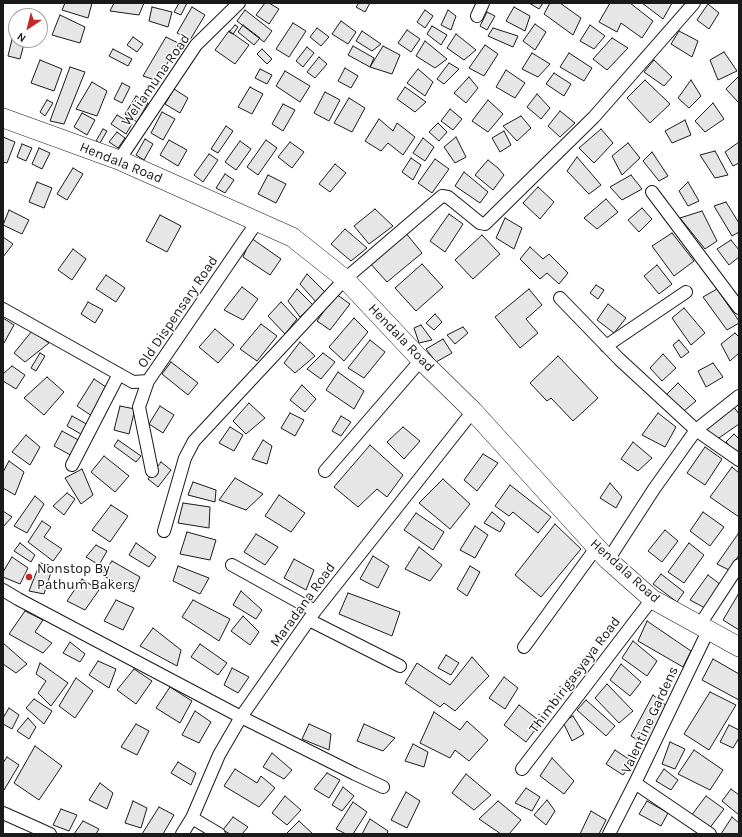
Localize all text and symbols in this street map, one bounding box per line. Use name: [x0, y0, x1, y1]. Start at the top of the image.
north arrow: [8, 8, 48, 48]
text: N: [14, 30, 28, 45]
street label: Weliamuna Road: [118, 31, 194, 129]
street label: Hendala Road: [77, 139, 165, 187]
street label: Old Dispensary Road: [134, 253, 222, 371]
street label: Hendala Road: [364, 300, 438, 376]
street label: Hendala Road: [587, 535, 663, 607]
street label: Maradana Road: [267, 560, 339, 650]
place label: Nonstop By Pathum Bakers: [37, 561, 135, 594]
marker: Nonstop By Pathum Bakers: [24, 572, 34, 582]
street label: Thimbirigasyaya Road: [526, 614, 624, 736]
street label: Valentine Gardens: [618, 664, 682, 776]

